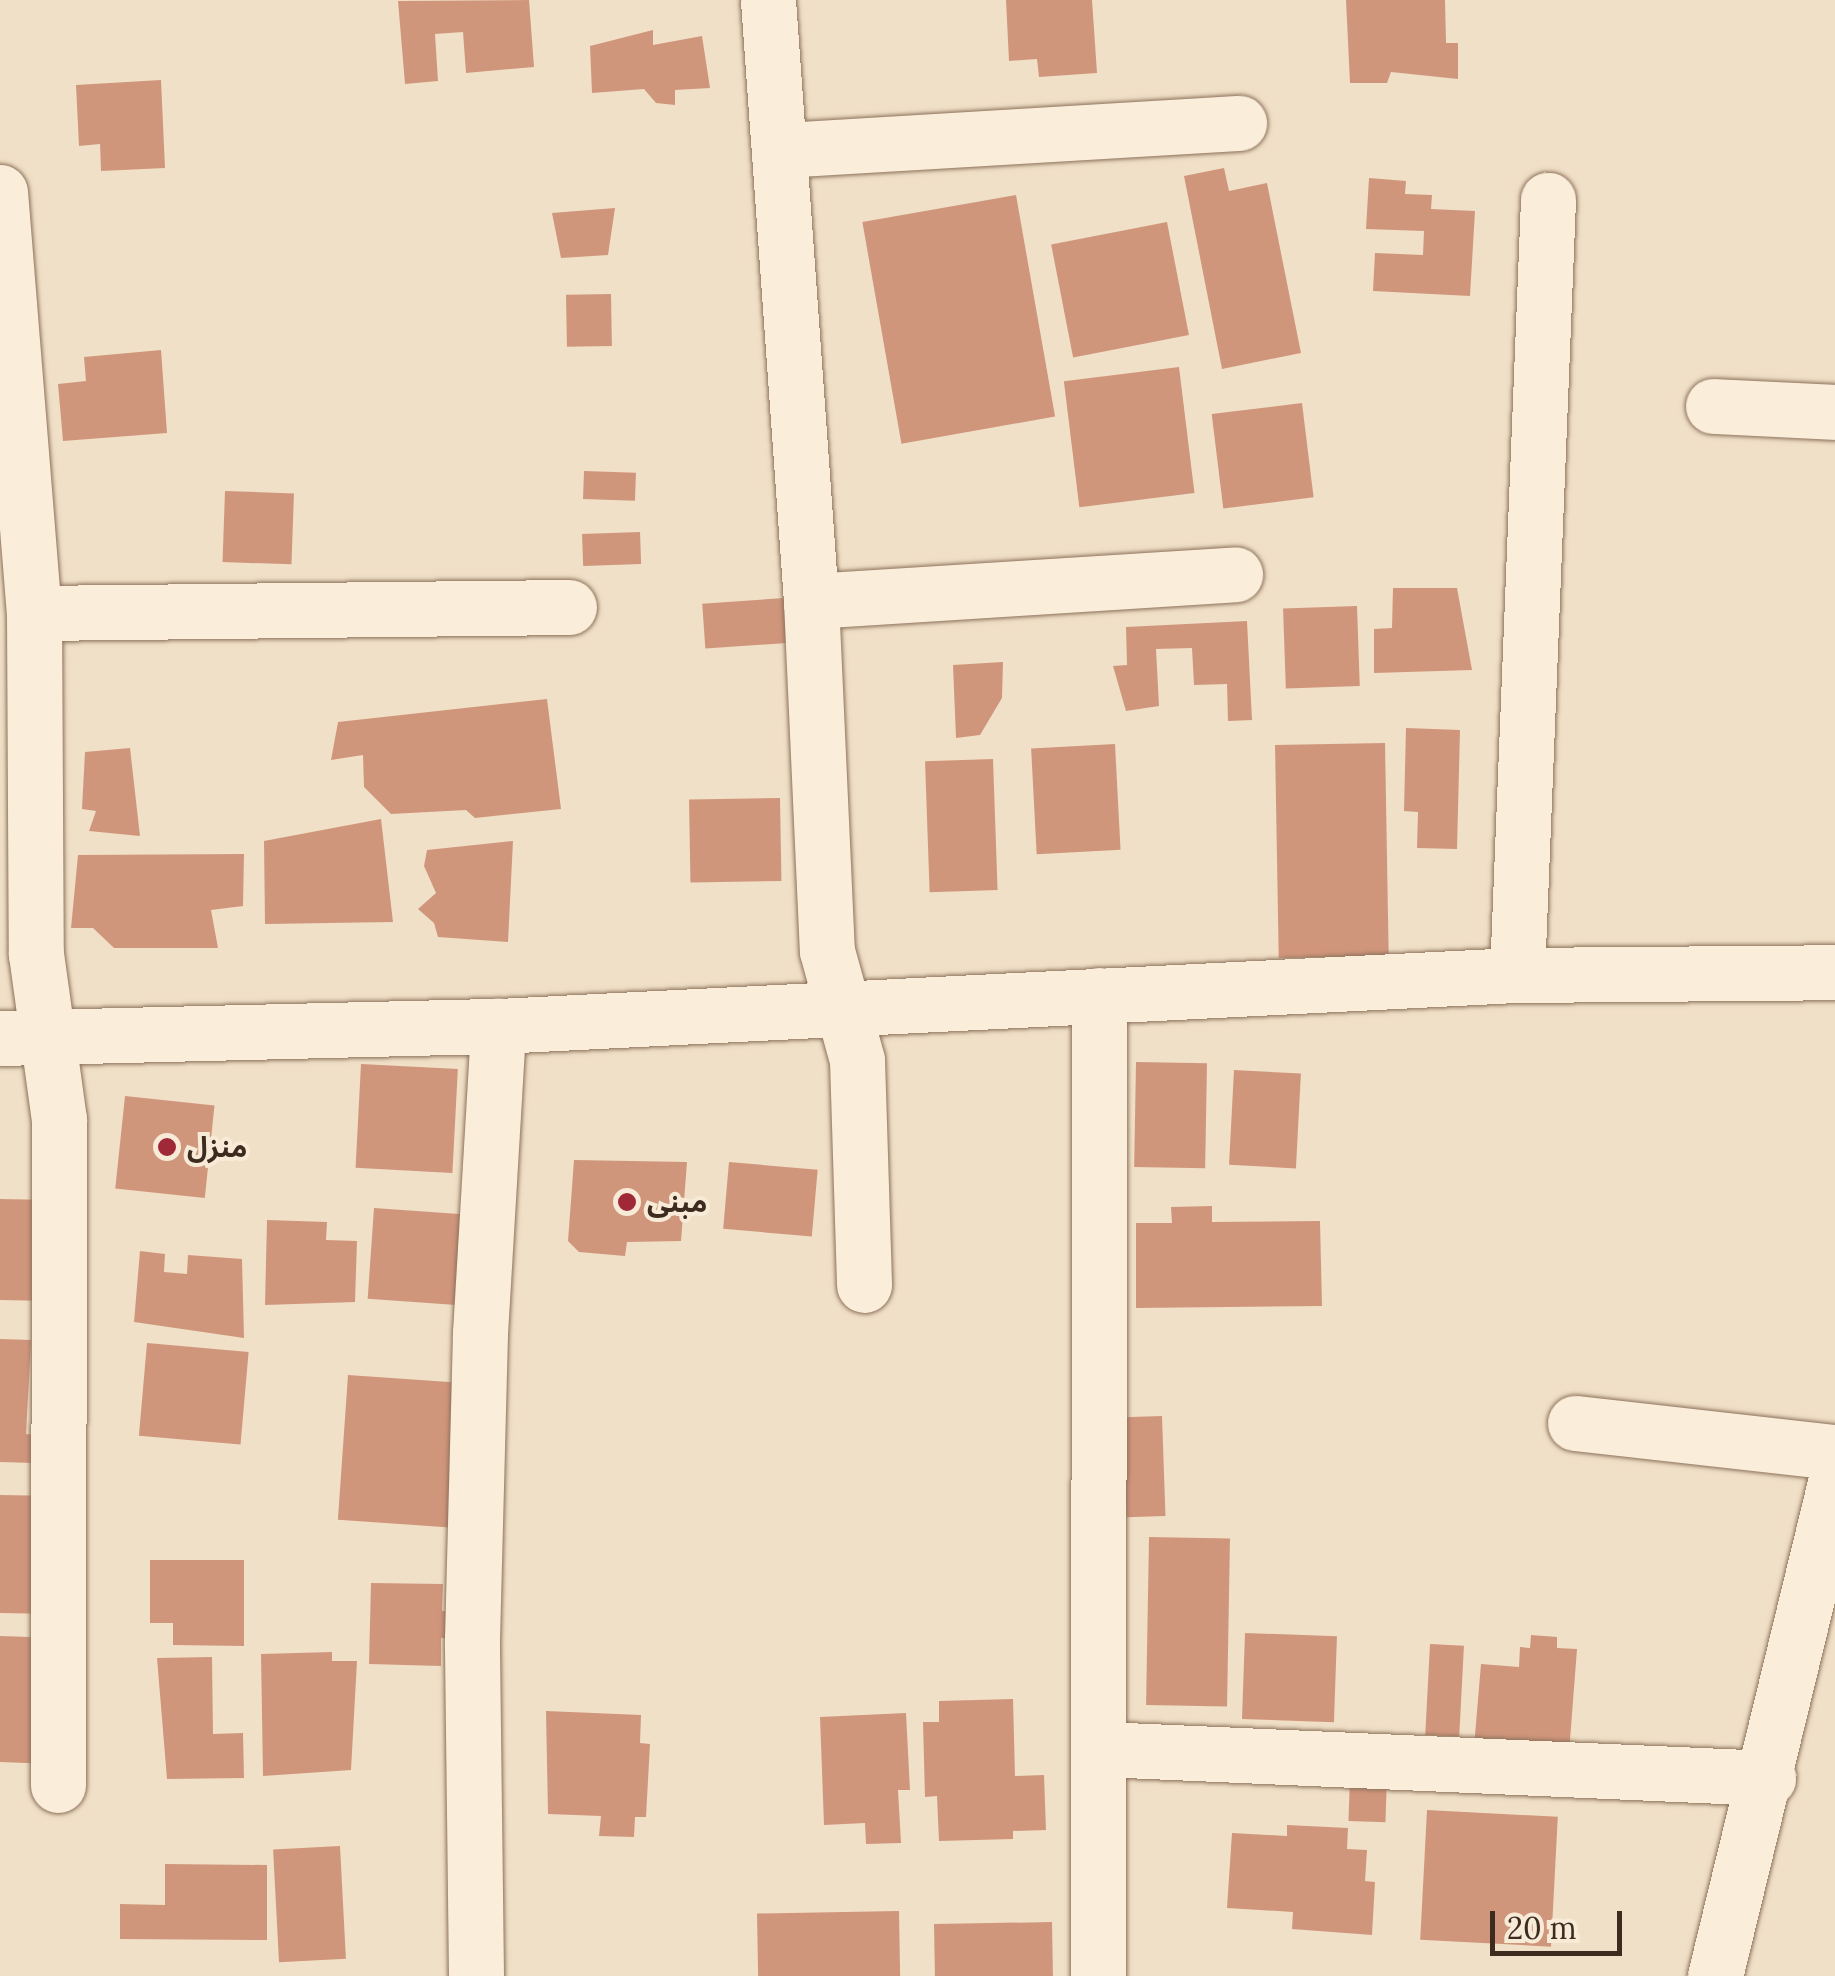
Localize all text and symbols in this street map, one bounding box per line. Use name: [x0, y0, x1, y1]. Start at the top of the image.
place label: منزل: [187, 1130, 247, 1164]
marker: منزل: [156, 1136, 178, 1158]
place label: مبنى: [647, 1185, 707, 1219]
marker: مبنى: [616, 1191, 638, 1213]
scale bar: [1495, 1891, 1628, 1953]
text: 20 m: [1507, 1909, 1576, 1947]

